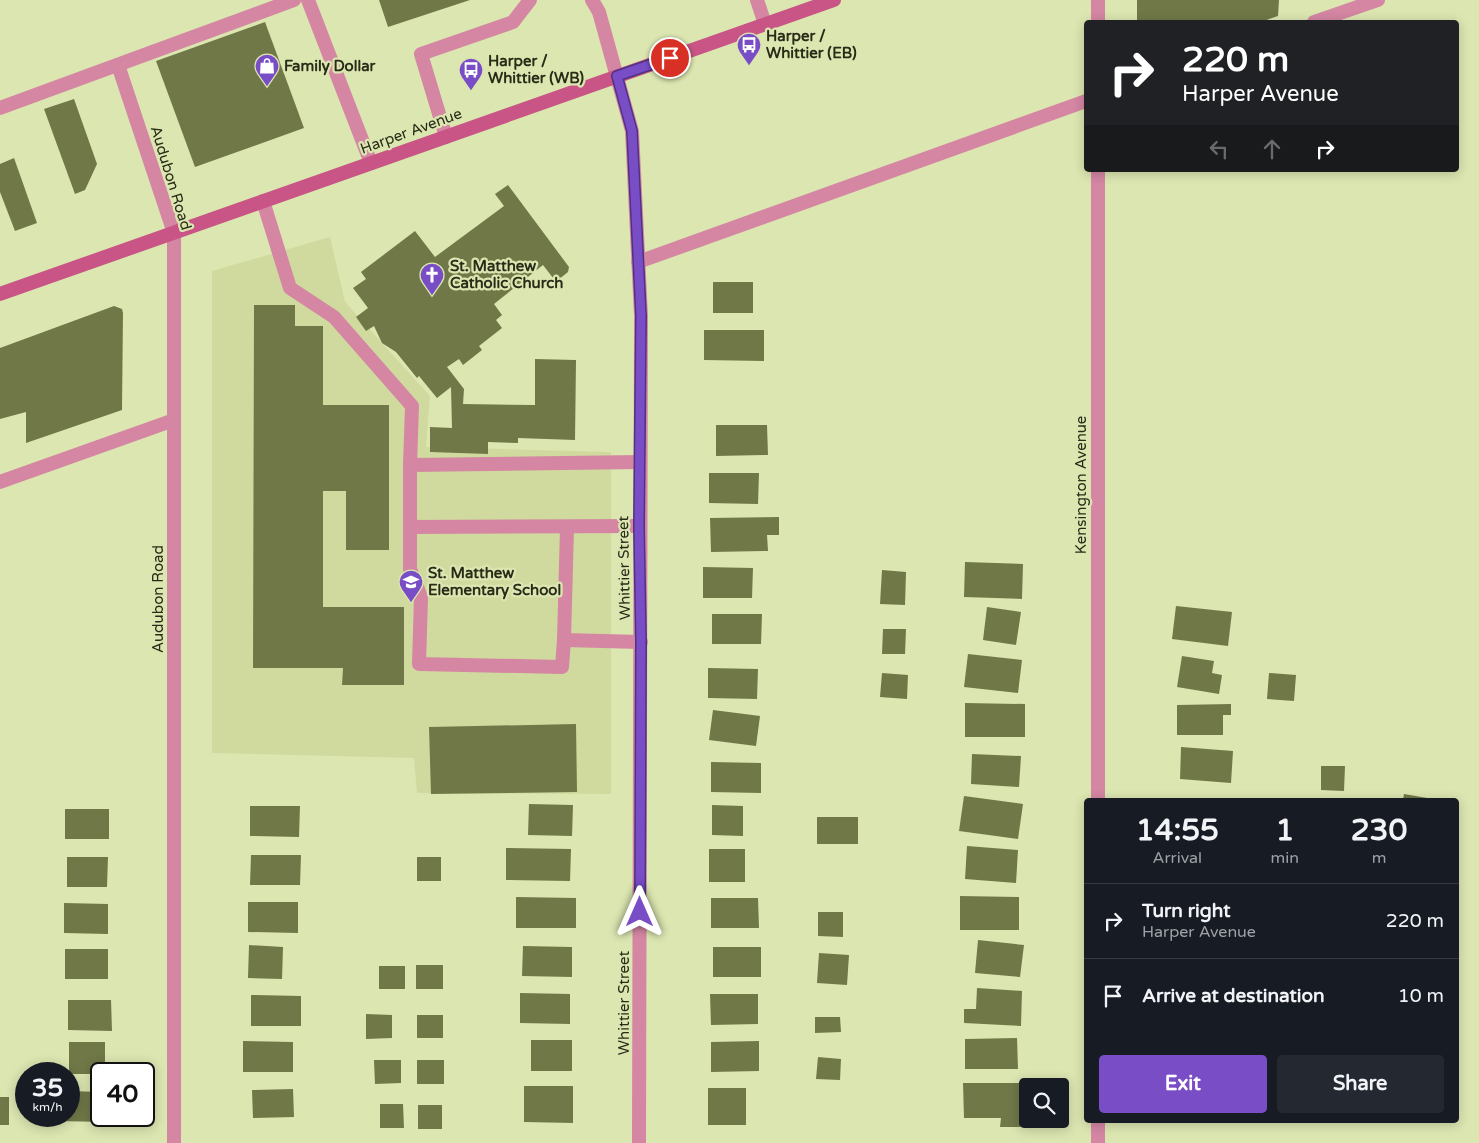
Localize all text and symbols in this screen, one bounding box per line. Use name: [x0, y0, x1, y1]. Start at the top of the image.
place label: Harper / Whittier (EB): [766, 27, 857, 62]
bus stop icon: Harper / Whittier (EB): [736, 32, 762, 66]
pin: [649, 37, 691, 79]
text: 220 m: [1182, 39, 1289, 81]
icon: right: [1099, 40, 1164, 105]
icon: arrive: [656, 44, 684, 72]
place label: Harper / Whittier (WB): [488, 52, 584, 87]
shop icon: Family Dollar: [254, 53, 280, 87]
place label: Family Dollar: [284, 57, 376, 76]
bus stop icon: Harper / Whittier (WB): [458, 57, 484, 91]
text: Harper Avenue: [1182, 81, 1339, 107]
street label: Harper Avenue: [358, 104, 464, 158]
street label: Audubon Road: [147, 124, 195, 232]
icon: left: [1205, 135, 1233, 163]
icon: ahead: [1258, 135, 1286, 163]
icon: right: [1311, 135, 1339, 163]
place label: St. Matthew Catholic Church: [450, 257, 563, 292]
church icon: St. Matthew Catholic Church: [419, 262, 445, 296]
street label: Kensington Avenue: [1072, 416, 1090, 554]
street label: Whittier Street: [614, 515, 634, 620]
street label: Audubon Road: [149, 545, 167, 653]
place label: St. Matthew Elementary School: [428, 564, 561, 600]
school or university icon: St. Matthew Elementary School: [398, 569, 424, 603]
text: 14:55: [1136, 812, 1219, 849]
text: 1: [1275, 812, 1294, 849]
text: 230: [1351, 812, 1407, 849]
text: Arrival: [1153, 848, 1202, 868]
text: min: [1271, 848, 1299, 868]
text: m: [1372, 848, 1386, 868]
position arrow: [613, 885, 665, 937]
text: Turn right: [1142, 900, 1230, 922]
icon: right: [1099, 907, 1127, 935]
text: 220 m: [1386, 910, 1444, 932]
text: Harper Avenue: [1142, 922, 1256, 942]
street label: Whittier Street: [615, 951, 633, 1055]
icon: arrive: [1099, 982, 1127, 1010]
text: Arrive at destination: [1142, 985, 1325, 1007]
text: 10 m: [1398, 985, 1444, 1007]
button: Exit: [1099, 1055, 1267, 1113]
button: Share: [1277, 1055, 1444, 1113]
speed limit sign: 40: [90, 1062, 155, 1127]
text: 35: [32, 1073, 63, 1103]
map controls: [1019, 1078, 1069, 1128]
button: search: [1019, 1078, 1069, 1128]
text: km/h: [32, 1100, 63, 1114]

